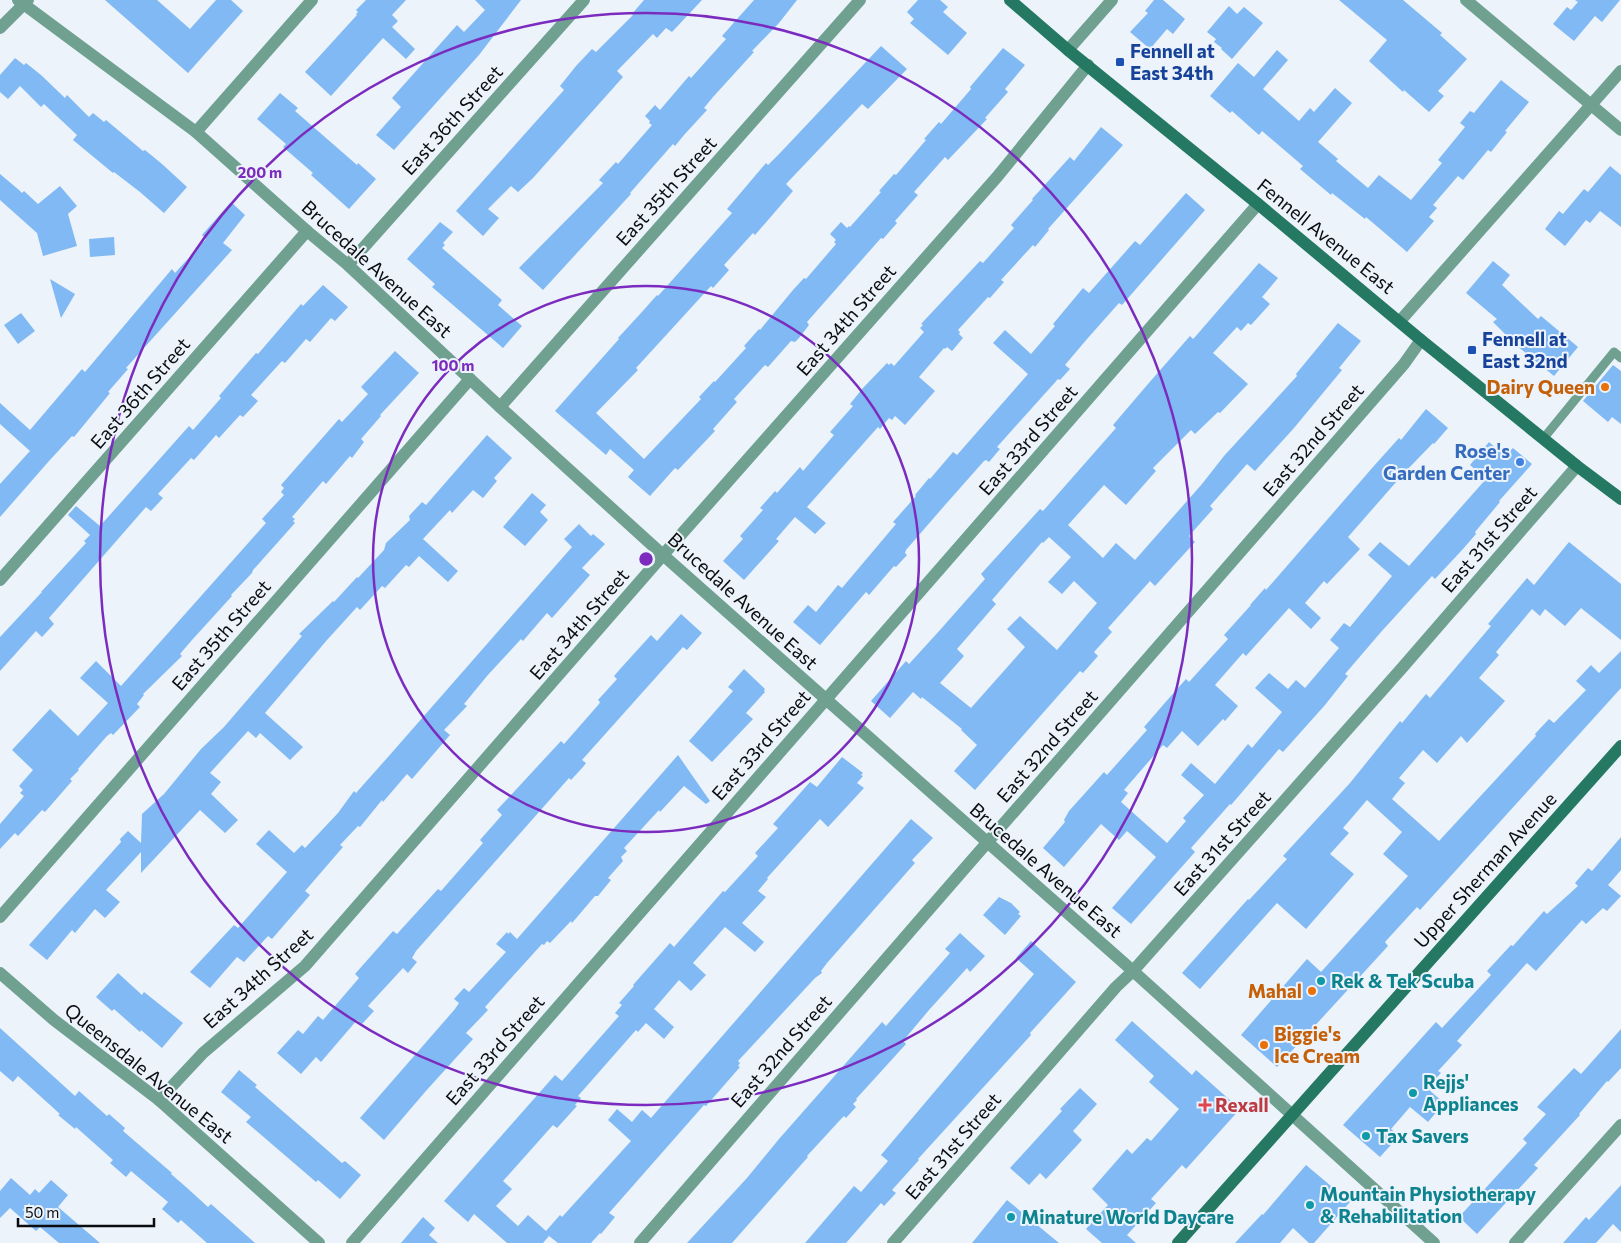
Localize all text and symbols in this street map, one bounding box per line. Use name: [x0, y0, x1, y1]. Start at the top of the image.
place label: Fennell at East 34th: [1130, 39, 1215, 84]
marker: Fennell at East 34th: [1114, 56, 1126, 68]
street label: East 36th Street: [396, 60, 507, 179]
street label: East 35th Street: [611, 131, 721, 250]
text: 200 m: [238, 163, 282, 181]
street label: Fennell Avenue East: [1253, 173, 1400, 298]
street label: Brucedale Avenue East: [298, 195, 457, 342]
street label: East 34th Street: [791, 259, 900, 380]
place label: Fennell at East 32nd: [1482, 327, 1568, 372]
street label: East 36th Street: [85, 332, 194, 453]
marker: Fennell at East 32nd: [1466, 344, 1478, 356]
text: 100 m: [432, 356, 474, 374]
place label: Dairy Queen: [1487, 375, 1595, 398]
street label: East 32nd Street: [1257, 378, 1368, 501]
street label: East 33rd Street: [974, 380, 1082, 499]
marker: Dairy Queen: [1599, 381, 1611, 393]
place label: Rose's Garden Center: [1383, 439, 1510, 484]
marker: Rose's Garden Center: [1514, 456, 1526, 468]
street label: East 31st Street: [1436, 480, 1541, 597]
street label: Brucedale Avenue East: [664, 527, 823, 674]
centre of rings: [637, 550, 655, 568]
street label: East 34th Street: [524, 563, 633, 684]
street label: East 35th Street: [166, 575, 275, 695]
street label: East 32nd Street: [991, 684, 1102, 807]
street label: East 33rd Street: [707, 685, 815, 804]
street label: East 31st Street: [1168, 785, 1275, 900]
street label: Upper Sherman Avenue: [1409, 787, 1561, 952]
street label: Brucedale Avenue East: [966, 797, 1127, 942]
street label: East 34th Street: [198, 922, 317, 1033]
place label: Rek & Tek Scuba: [1331, 969, 1474, 992]
marker: Rek & Tek Scuba: [1315, 975, 1327, 987]
place label: Mahal: [1248, 979, 1302, 1002]
marker: Mahal: [1306, 985, 1318, 997]
street label: East 32nd Street: [725, 989, 836, 1112]
street label: East 33rd Street: [441, 990, 549, 1109]
street label: Queensdale Avenue East: [61, 998, 238, 1148]
place label: Biggie's Ice Cream: [1274, 1022, 1360, 1067]
marker: Biggie's Ice Cream: [1258, 1039, 1270, 1051]
place label: Rejjs' Appliances: [1423, 1070, 1519, 1115]
street label: East 31st Street: [900, 1087, 1005, 1204]
marker: Rejjs' Appliances: [1407, 1087, 1419, 1099]
place label: Rexall: [1215, 1093, 1269, 1116]
marker: Rexall: [1199, 1099, 1211, 1111]
place label: Tax Savers: [1376, 1124, 1469, 1147]
marker: Tax Savers: [1360, 1130, 1372, 1142]
place label: Mountain Physiotherapy & Rehabilitation: [1320, 1182, 1537, 1227]
scale bar: [18, 1196, 154, 1228]
marker: Mountain Physiotherapy & Rehabilitation: [1304, 1199, 1316, 1211]
text: 50 m: [25, 1203, 59, 1221]
place label: Minature World Daycare: [1021, 1205, 1234, 1228]
marker: Minature World Daycare: [1005, 1211, 1017, 1223]

